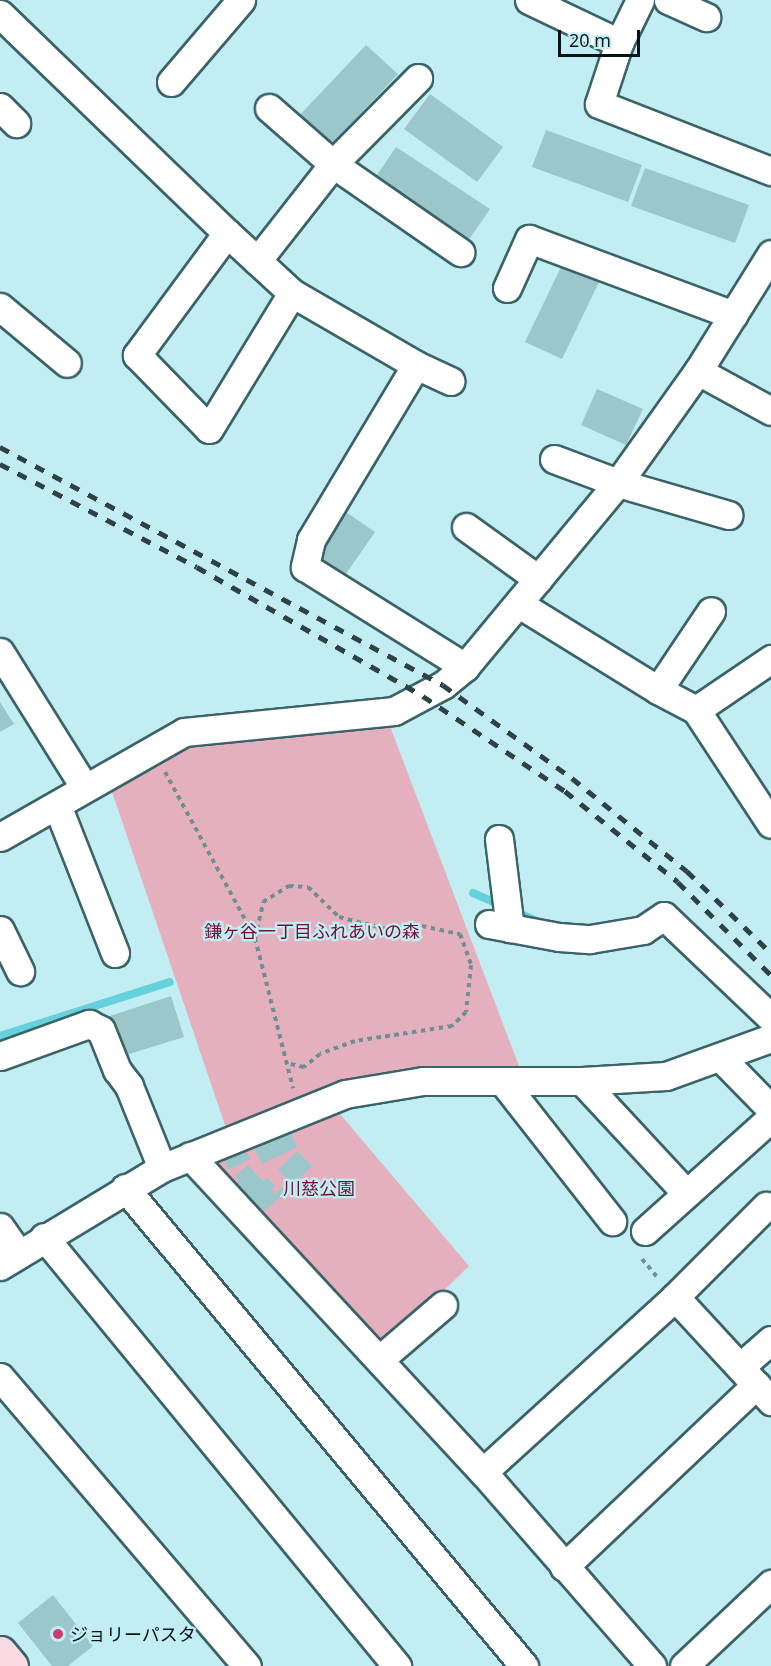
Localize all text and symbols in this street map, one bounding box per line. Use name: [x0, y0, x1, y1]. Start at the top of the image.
scale bar: [561, 18, 644, 56]
text: 20 m: [569, 28, 611, 52]
park label: 鎌ヶ谷一丁目ふれあいの森: [204, 920, 420, 942]
park label: 川慈公園: [283, 1177, 355, 1199]
place label: ジョリーパスタ: [70, 1623, 196, 1645]
marker: ジョリーパスタ: [51, 1627, 65, 1641]

